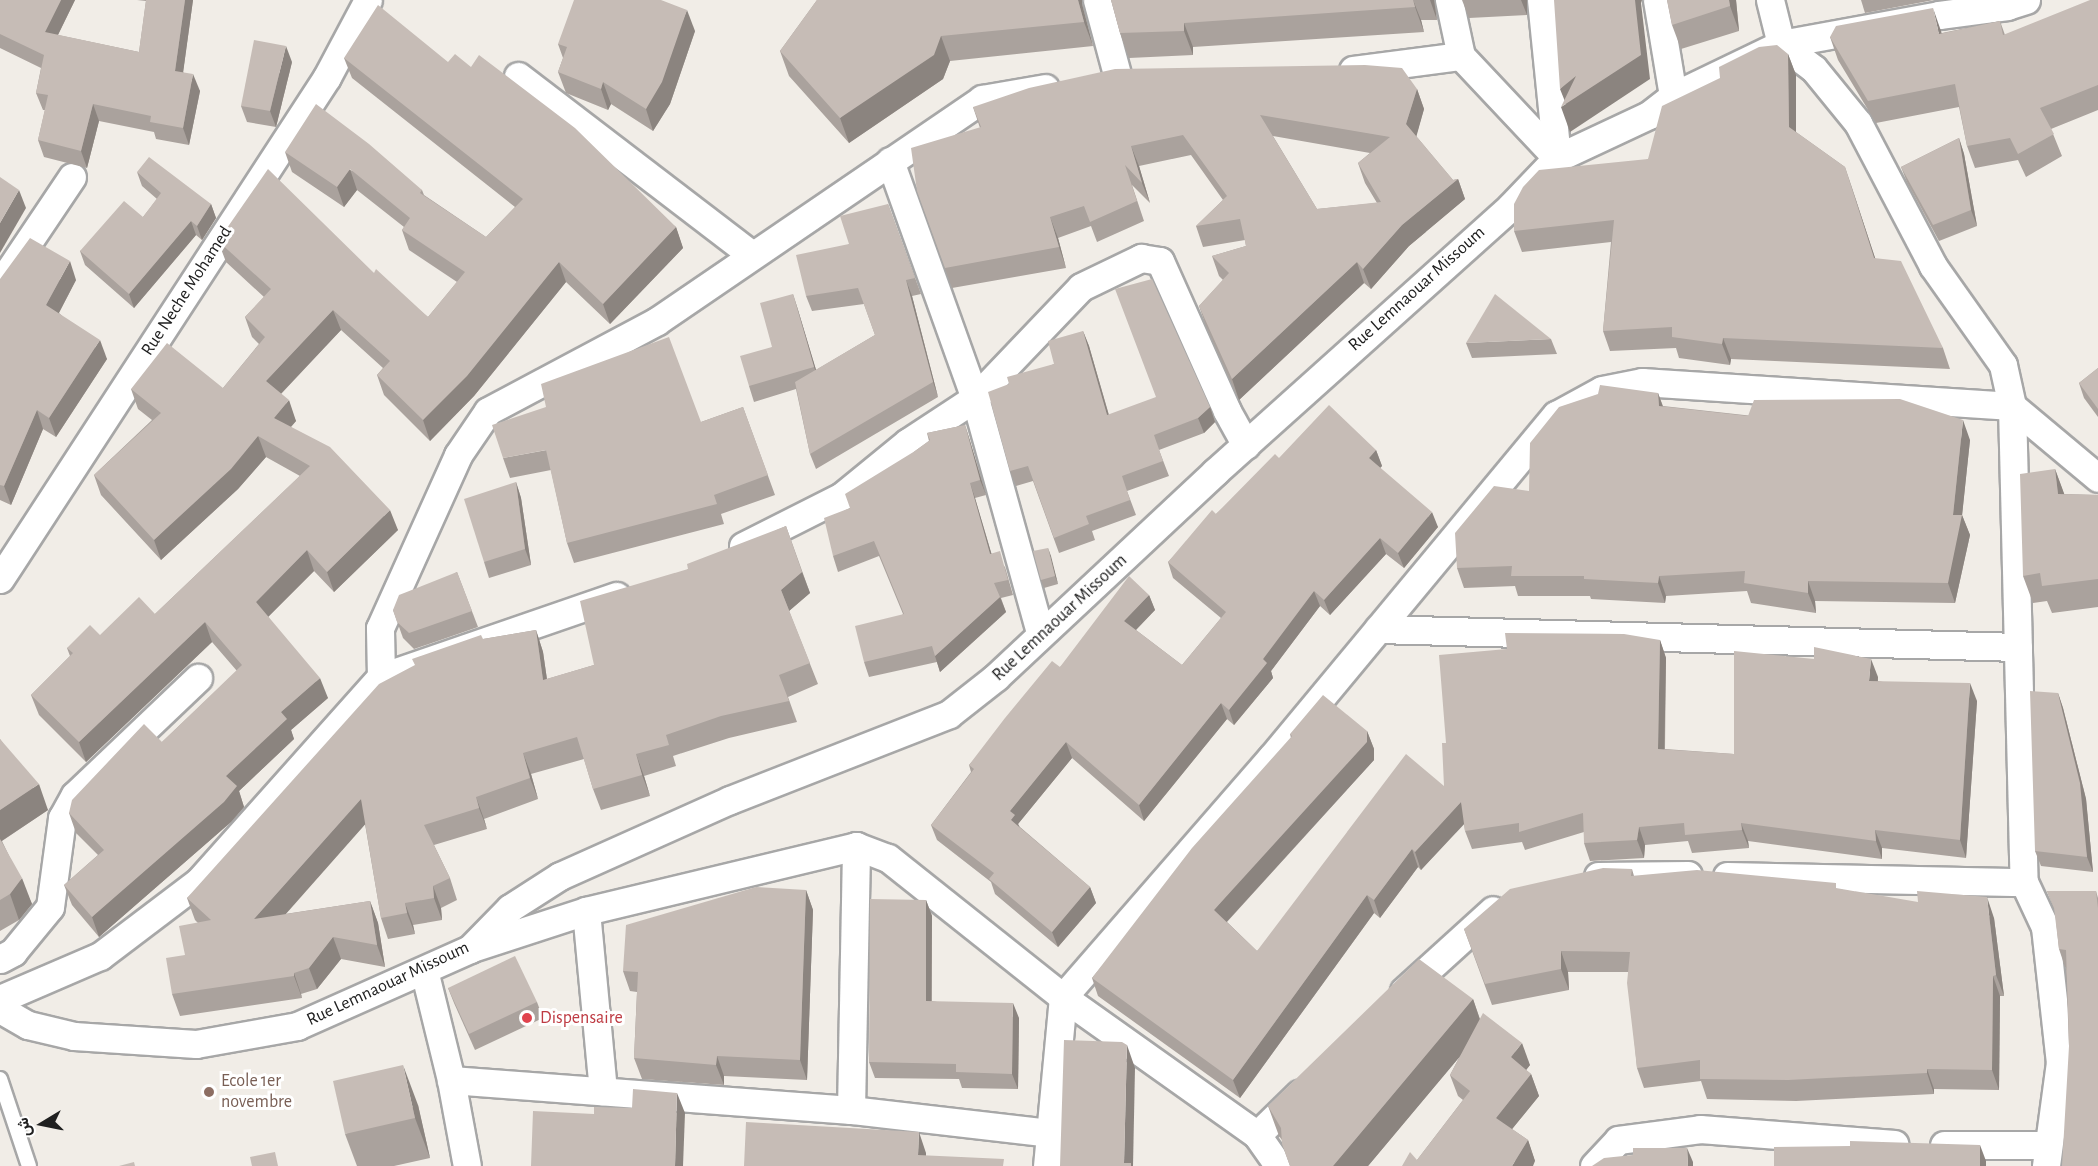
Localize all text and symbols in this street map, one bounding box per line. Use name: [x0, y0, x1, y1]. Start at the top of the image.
street label: Rue Neche Mohamed: [137, 222, 237, 360]
street label: Rue Lemnaouar Missoum: [1344, 222, 1490, 356]
street label: Rue Lemnaouar Missoum: [988, 550, 1132, 686]
street label: Rue Lemnaouar Missoum: [303, 937, 473, 1031]
place label: Dispensaire: [540, 1007, 623, 1029]
marker: Dispensaire: [518, 1009, 536, 1027]
place label: Ecole 1er novembre: [221, 1071, 292, 1114]
marker: Ecole 1er novembre: [202, 1085, 216, 1099]
north arrow: [12, 1094, 72, 1154]
text: ش: [15, 1116, 34, 1138]

